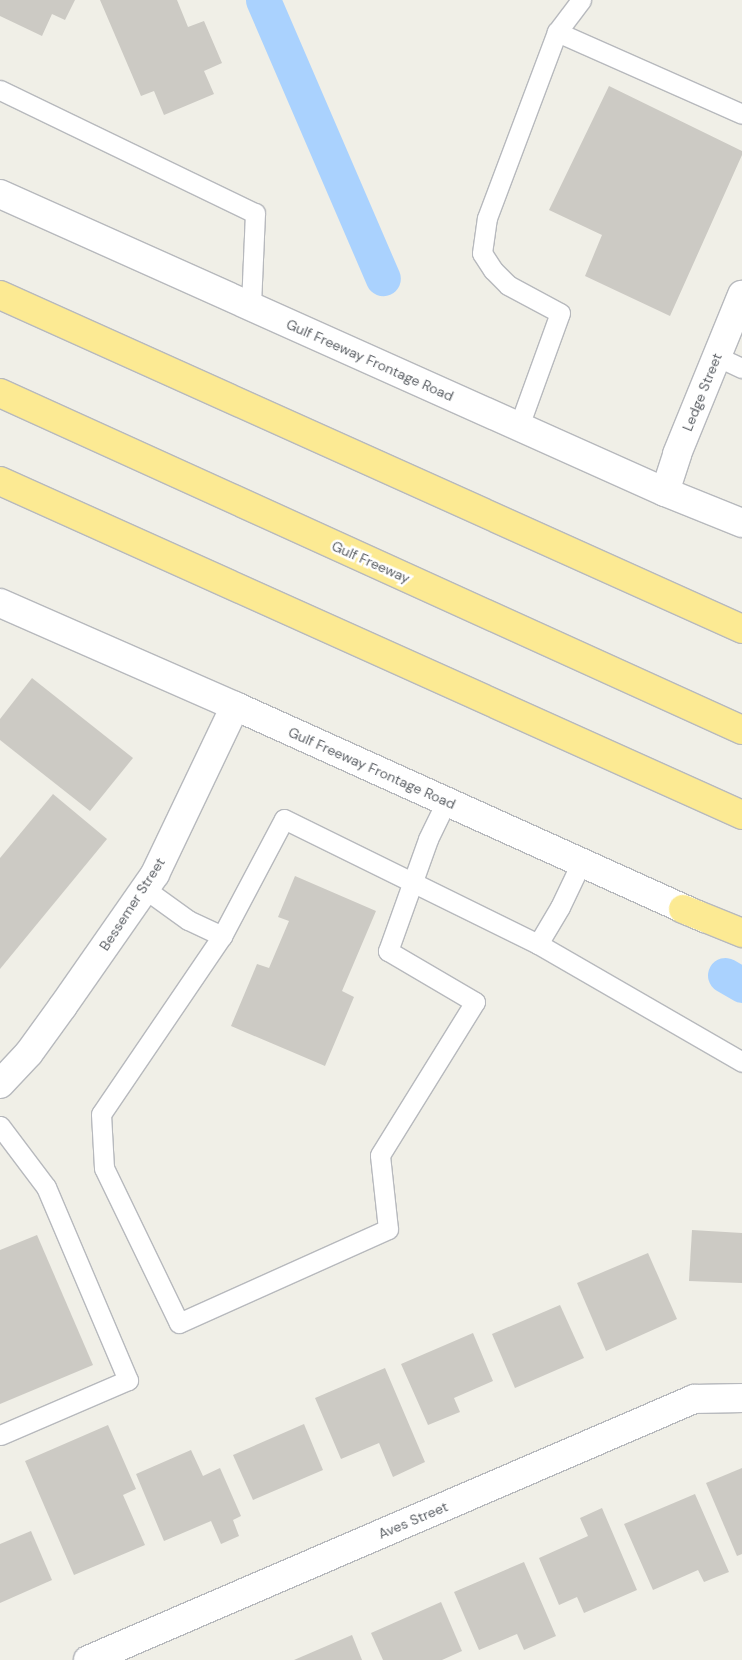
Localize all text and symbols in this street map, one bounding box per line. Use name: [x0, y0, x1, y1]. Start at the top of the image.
street label: Gulf Freeway Frontage Road: [284, 315, 456, 405]
street label: Ledge Street: [679, 351, 725, 433]
street label: Gulf Freeway: [329, 537, 413, 587]
street label: Gulf Freeway Frontage Road: [286, 723, 458, 813]
street label: Bessemer Street: [96, 854, 168, 954]
street label: Aves Street: [376, 1498, 450, 1542]

